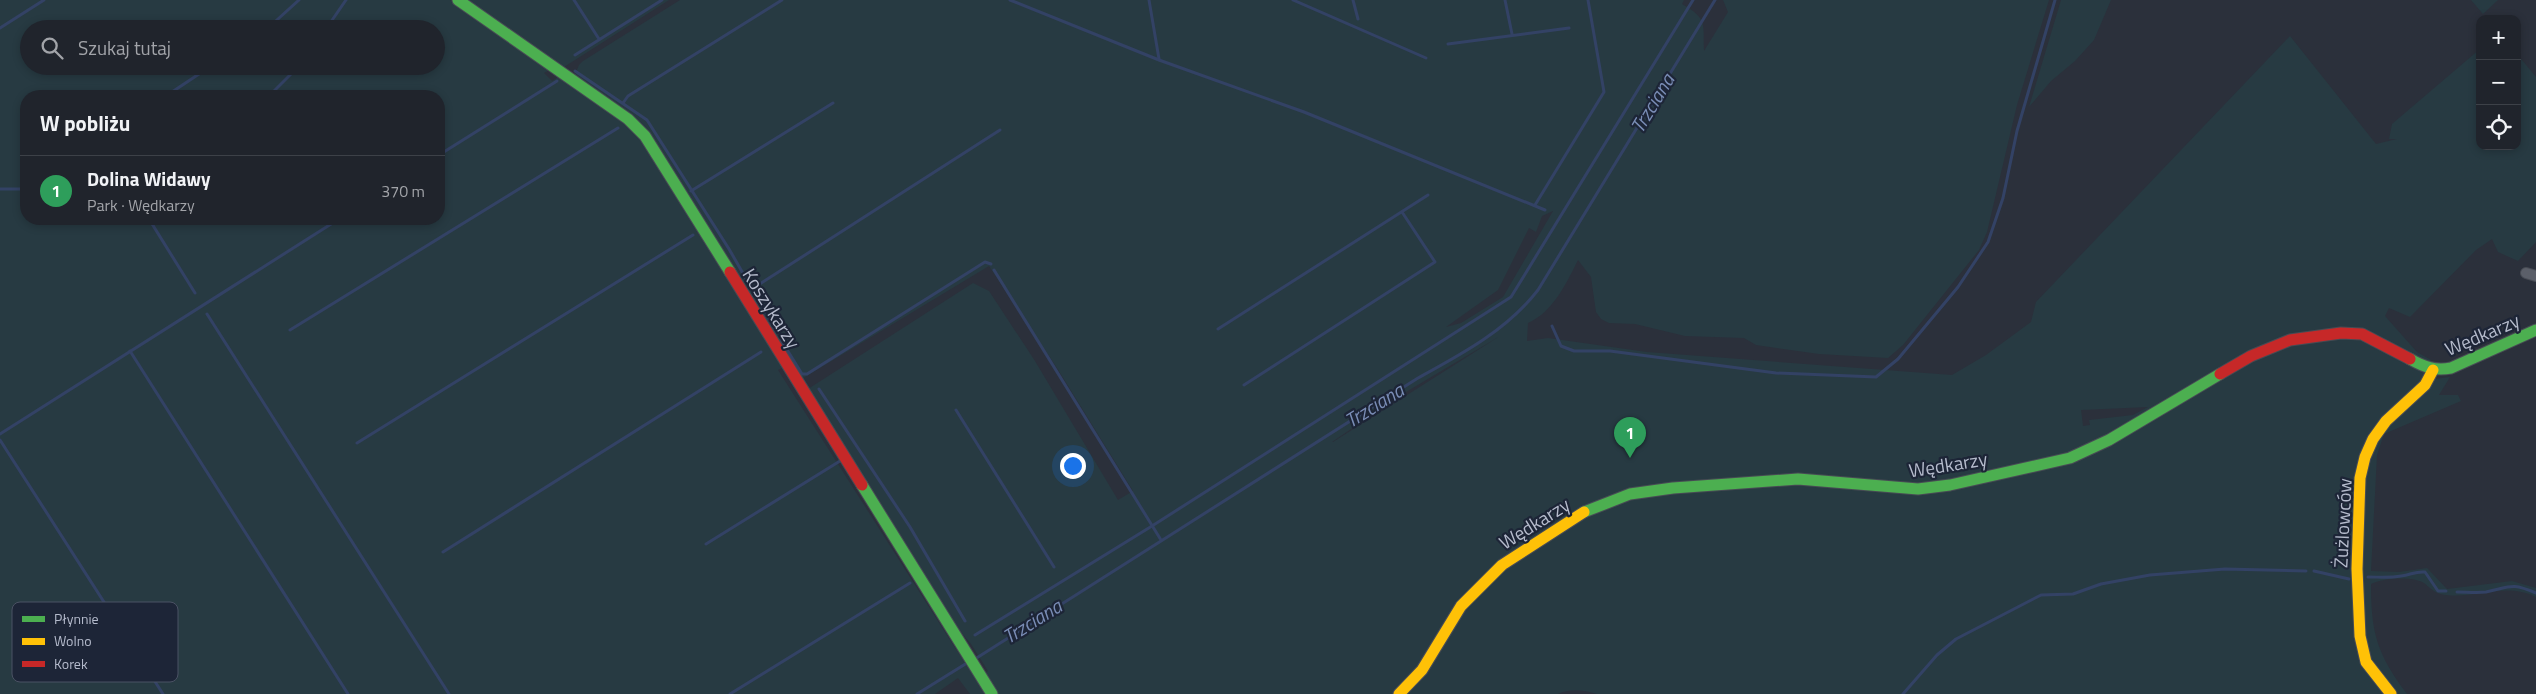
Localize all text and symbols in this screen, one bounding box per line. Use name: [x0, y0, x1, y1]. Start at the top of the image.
map controls: [2476, 15, 2521, 150]
button: +: [2476, 15, 2521, 60]
search box: [20, 20, 445, 75]
text: Szukaj tutaj: [78, 33, 171, 62]
icon: search: [38, 34, 66, 62]
button: −: [2476, 60, 2521, 105]
water label: Trzciana: [1622, 66, 1682, 139]
button: locate: [2476, 105, 2521, 150]
text: W pobliżu: [40, 107, 130, 139]
text: Dolina Widawy: [87, 164, 210, 193]
text: 1: [52, 179, 60, 203]
text: 370 m: [381, 179, 425, 203]
text: Park · Wędkarzy: [87, 193, 195, 217]
street label: Koszykarzy: [736, 262, 808, 354]
street label: Wędkarzy: [2440, 305, 2524, 363]
water label: Trzciana: [1338, 374, 1411, 435]
pin: 1: [1614, 417, 1646, 458]
street label: Wędkarzy: [1907, 443, 1989, 485]
your location: [1060, 453, 1086, 479]
street label: Żużlowców: [2325, 477, 2359, 569]
street label: Wędkarzy: [1493, 490, 1575, 556]
water label: Trzciana: [996, 590, 1069, 651]
legend: [12, 602, 178, 682]
text: Płynnie: [54, 608, 99, 629]
text: Wolno: [54, 630, 92, 651]
text: Korek: [54, 653, 88, 674]

